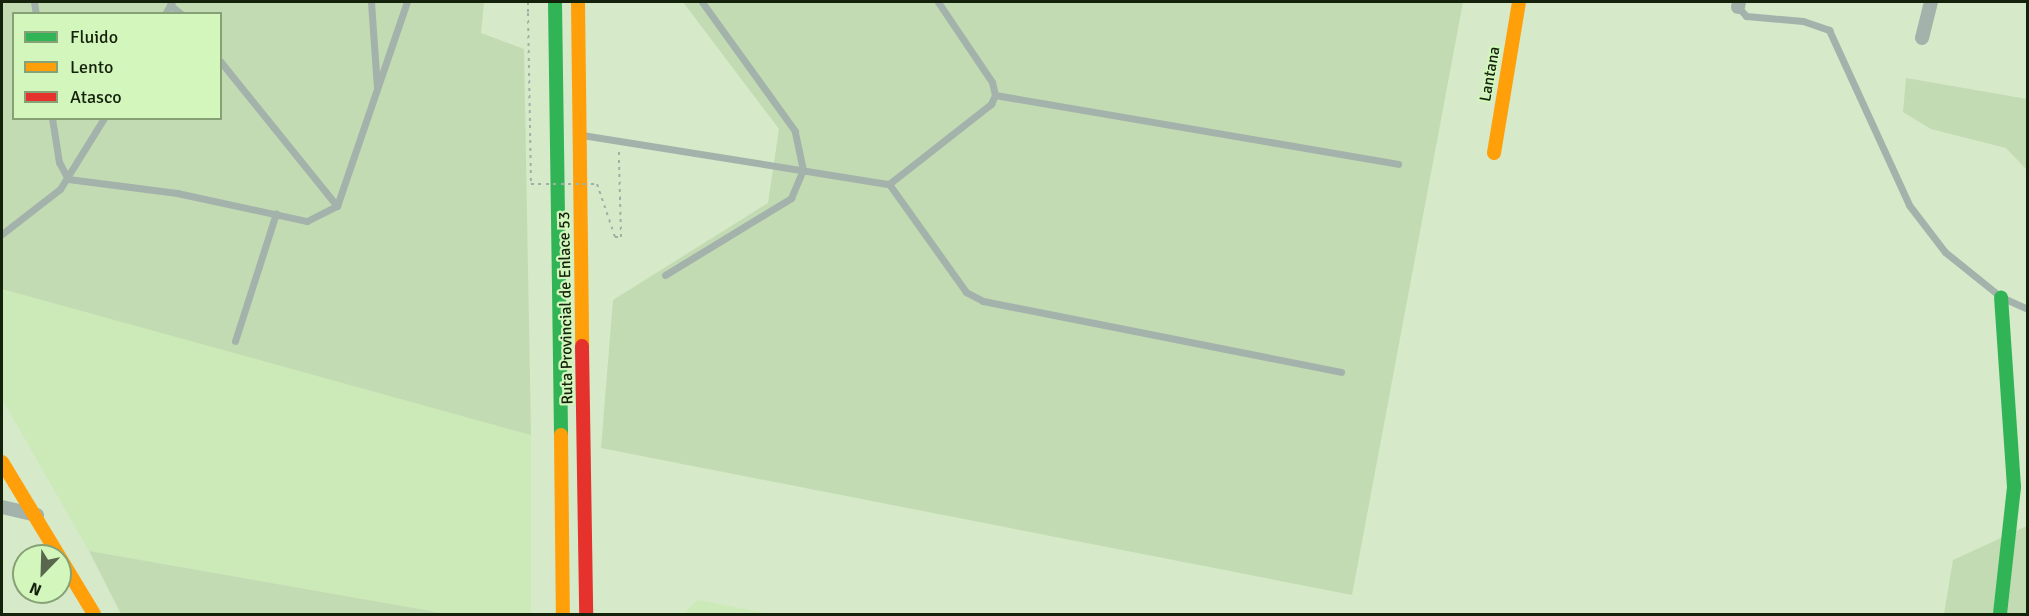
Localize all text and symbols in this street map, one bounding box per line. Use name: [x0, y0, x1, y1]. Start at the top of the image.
legend: [12, 12, 222, 120]
text: Fluido: [70, 26, 118, 48]
street label: Lantana: [1476, 45, 1504, 103]
text: Lento: [70, 56, 113, 78]
text: Atasco: [70, 86, 122, 108]
street label: Ruta Provincial de Enlace 53: [555, 211, 577, 405]
north arrow: [12, 544, 72, 604]
text: N: [27, 577, 45, 600]

